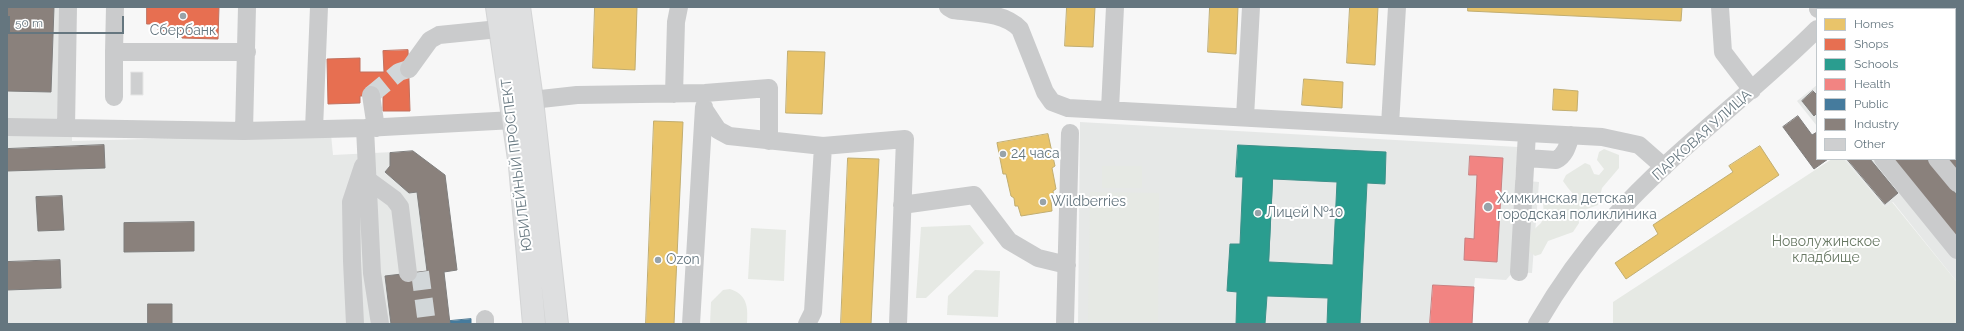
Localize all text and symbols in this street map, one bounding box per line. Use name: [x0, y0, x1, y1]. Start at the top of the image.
scale bar: [10, 8, 126, 34]
legend: [1816, 8, 1956, 160]
marker: Сбербанк: [178, 11, 188, 21]
text: 50 m: [15, 16, 43, 30]
text: Homes: [1854, 17, 1894, 31]
place label: Сбербанк: [150, 23, 216, 39]
text: Shops: [1854, 37, 1889, 51]
text: Schools: [1854, 57, 1898, 71]
text: Health: [1854, 77, 1891, 91]
street label: ЮБИЛЕЙНЫЙ ПРОСПЕКТ: [498, 78, 536, 252]
street label: ПАРКОВАЯ УЛИЦА: [1649, 86, 1755, 184]
text: Public: [1854, 97, 1888, 111]
text: Industry: [1854, 117, 1899, 131]
text: Other: [1854, 137, 1885, 151]
place label: 24 часа: [1011, 146, 1060, 162]
marker: 24 часа: [998, 149, 1008, 159]
place label: Химкинская детская городская поликлиника: [1497, 191, 1657, 224]
place label: Wildberries: [1051, 194, 1126, 210]
marker: Wildberries: [1038, 197, 1048, 207]
marker: Химкинская детская городская поликлиника: [1482, 201, 1494, 213]
place label: Лицей №10: [1266, 205, 1343, 221]
marker: Лицей №10: [1253, 208, 1263, 218]
park label: Новолужинское кладбище: [1772, 234, 1880, 266]
place label: Ozon: [666, 252, 700, 268]
marker: Ozon: [653, 255, 663, 265]

